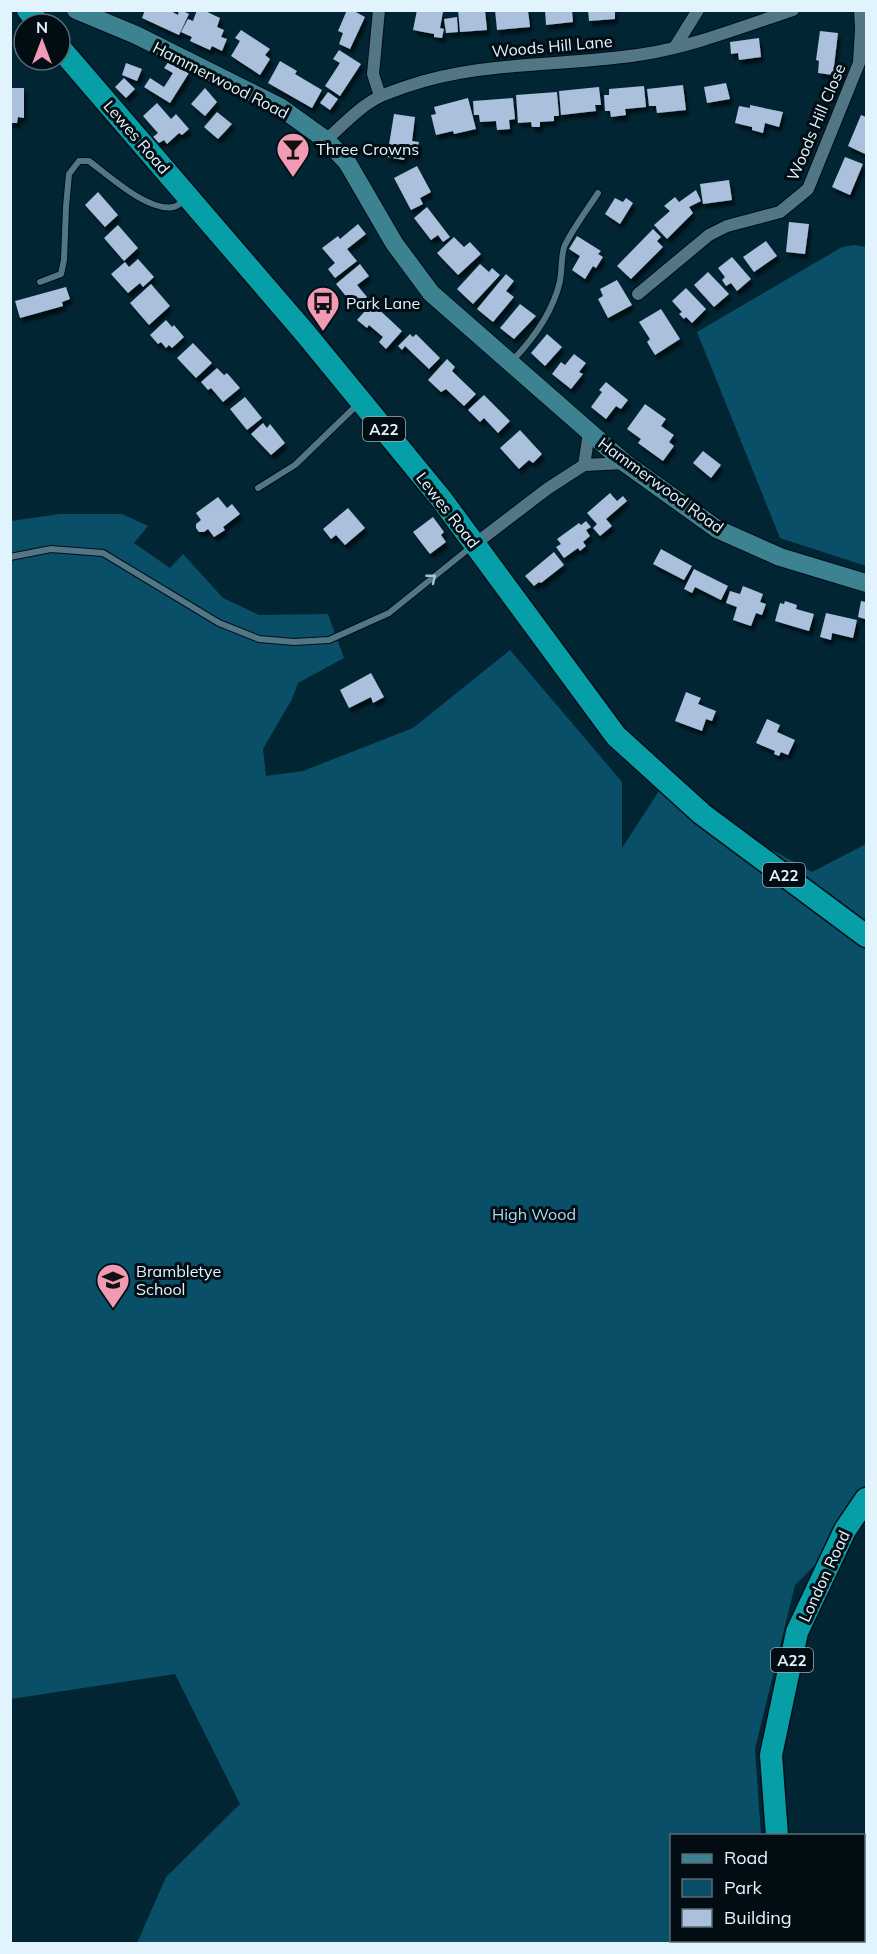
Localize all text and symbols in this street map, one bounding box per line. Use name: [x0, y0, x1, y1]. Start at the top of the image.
north arrow: [12, 12, 72, 72]
text: N: [36, 17, 48, 37]
street label: Woods Hill Lane: [491, 31, 613, 61]
street label: Hammerwood Road: [150, 37, 292, 123]
street label: Woods Hill Close: [782, 60, 850, 184]
street label: Lewes Road: [100, 96, 174, 178]
bar icon: Three Crowns: [275, 131, 311, 178]
place label: Three Crowns: [316, 139, 419, 159]
bus stop icon: Park Lane: [305, 285, 341, 332]
place label: Park Lane: [346, 293, 420, 313]
road number: A22: [363, 417, 405, 441]
street label: Hammerwood Road: [594, 433, 728, 537]
street label: Lewes Road: [412, 468, 484, 552]
one-way arrow: [425, 575, 436, 586]
road number: A22: [763, 863, 805, 887]
park label: High Wood: [492, 1204, 576, 1224]
place label: Brambletye School: [136, 1261, 221, 1299]
school or university icon: Brambletye School: [95, 1262, 131, 1309]
street label: London Road: [794, 1527, 854, 1625]
road number: A22: [771, 1648, 813, 1672]
legend: [670, 1834, 865, 1942]
text: Road: [724, 1846, 768, 1869]
text: Park: [724, 1876, 763, 1899]
text: Building: [724, 1906, 792, 1929]

